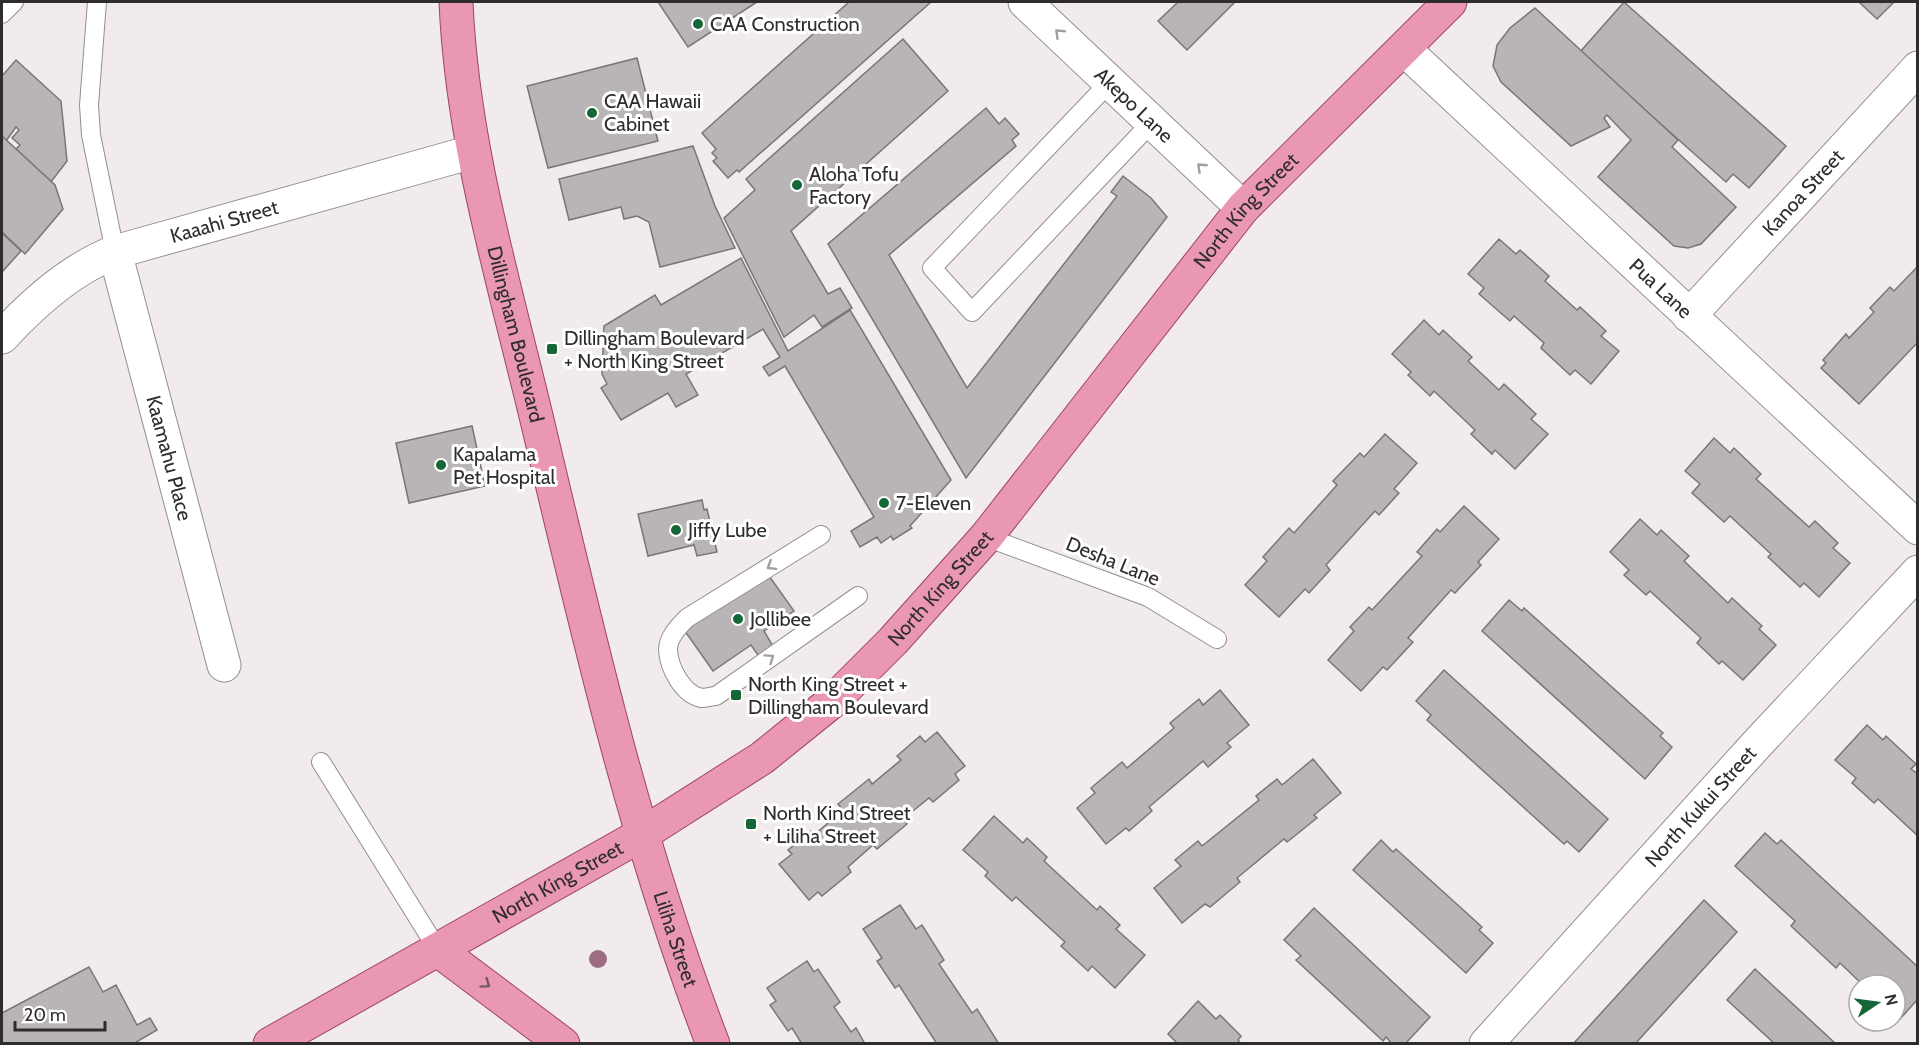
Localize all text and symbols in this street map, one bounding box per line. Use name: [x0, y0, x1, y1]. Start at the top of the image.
place label: CAA Construction: [710, 12, 860, 36]
marker: CAA Construction: [691, 17, 705, 31]
one-way arrow: [1055, 30, 1066, 41]
street label: Akepo Lane: [1090, 62, 1178, 148]
place label: CAA Hawaii Cabinet: [604, 89, 701, 136]
marker: CAA Hawaii Cabinet: [585, 106, 599, 120]
street label: Kanoa Street: [1757, 144, 1849, 241]
street label: North King Street: [1188, 148, 1303, 273]
place label: Aloha Tofu Factory: [809, 162, 899, 209]
one-way arrow: [1197, 164, 1208, 175]
marker: Aloha Tofu Factory: [790, 178, 804, 192]
street label: Kaaahi Street: [167, 195, 281, 248]
street label: Dillingham Boulevard: [482, 244, 549, 425]
street label: Pua Lane: [1624, 253, 1697, 323]
place label: Dillingham Boulevard + North King Street: [564, 326, 745, 373]
marker: Dillingham Boulevard + North King Street: [545, 342, 559, 356]
street label: Kaamahu Place: [141, 393, 197, 523]
place label: Kapalama Pet Hospital: [453, 442, 555, 489]
marker: Kapalama Pet Hospital: [434, 458, 448, 472]
place label: 7-Eleven: [896, 491, 971, 515]
marker: 7-Eleven: [877, 496, 891, 510]
place label: Jiffy Lube: [687, 518, 767, 542]
marker: Jiffy Lube: [669, 523, 683, 537]
street label: North King Street: [882, 526, 998, 651]
street label: Desha Lane: [1063, 531, 1163, 591]
one-way arrow: [767, 558, 777, 570]
place label: Jollibee: [749, 607, 811, 631]
marker: Jollibee: [731, 612, 745, 626]
one-way arrow: [763, 654, 774, 665]
place label: North King Street + Dillingham Boulevard: [748, 672, 929, 719]
marker: North King Street + Dillingham Boulevard: [729, 688, 743, 702]
street label: North Kukui Street: [1640, 741, 1761, 872]
place label: North Kind Street + Liliha Street: [763, 801, 911, 848]
marker: North Kind Street + Liliha Street: [744, 817, 758, 831]
street label: North King Street: [488, 836, 627, 928]
street label: Liliha Street: [648, 888, 703, 991]
north arrow: [1847, 973, 1907, 1033]
one-way arrow: [479, 977, 490, 988]
text: N: [1881, 992, 1902, 1007]
scale bar: [15, 994, 105, 1032]
text: 20 m: [24, 1004, 66, 1026]

